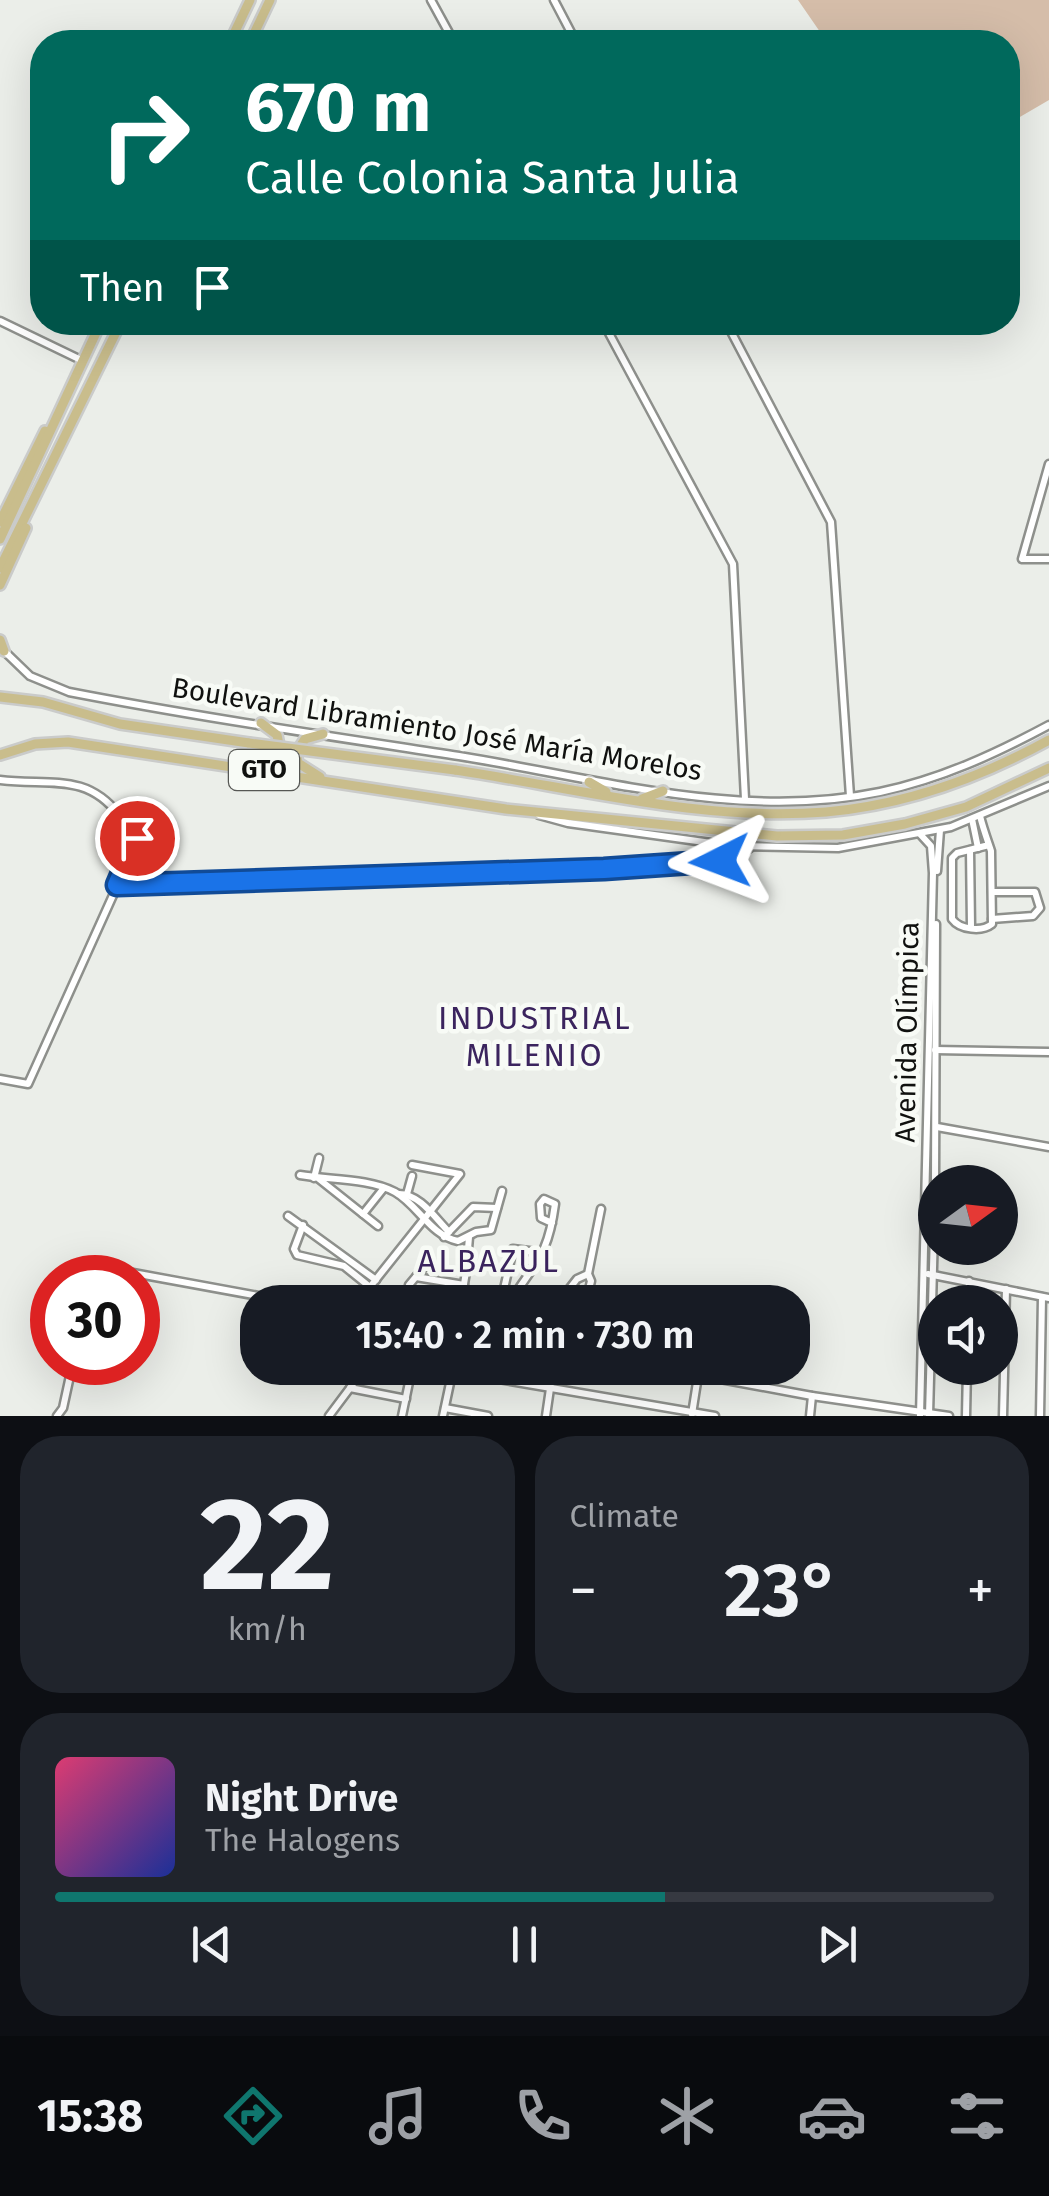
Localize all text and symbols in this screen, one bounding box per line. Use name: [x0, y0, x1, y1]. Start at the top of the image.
text: 670 m: [245, 66, 431, 150]
icon: right: [80, 70, 210, 200]
text: Calle Colonia Santa Julia: [245, 151, 740, 205]
icon: arrive: [185, 260, 240, 315]
text: Then: [80, 265, 165, 311]
street label: Boulevard Libramiento José María Morelos: [170, 671, 704, 787]
road number: GTO: [229, 750, 299, 790]
pin: [95, 796, 180, 881]
position arrow: [668, 809, 772, 913]
icon: arrive: [110, 811, 165, 866]
street label: Avenida Olímpica: [889, 921, 925, 1143]
district label: INDUSTRIAL MILENIO: [438, 999, 632, 1074]
north arrow: [918, 1165, 1018, 1265]
map controls: [918, 1165, 1018, 1385]
district label: ALBAZUL: [418, 1242, 560, 1280]
speed limit sign: 30: [30, 1255, 160, 1385]
button: sound: [918, 1285, 1018, 1385]
text: 15:40 · 2 min · 730 m: [356, 1312, 694, 1358]
text: 22: [200, 1467, 334, 1623]
text: Climate: [570, 1497, 679, 1535]
text: 23°: [724, 1546, 840, 1636]
text: −: [570, 1558, 597, 1624]
text: +: [967, 1558, 994, 1624]
text: km/h: [228, 1610, 307, 1648]
text: Night Drive: [205, 1775, 398, 1821]
text: The Halogens: [205, 1821, 400, 1859]
icon: previous: [184, 1917, 239, 1972]
icon: pause: [497, 1917, 552, 1972]
icon: next: [810, 1917, 865, 1972]
icon: directions: [218, 2081, 288, 2151]
icon: music: [363, 2081, 433, 2151]
icon: phone: [508, 2081, 578, 2151]
icon: climate: [652, 2081, 722, 2151]
icon: car: [797, 2081, 867, 2151]
icon: filters: [942, 2081, 1012, 2151]
text: 15:38: [37, 2089, 143, 2143]

